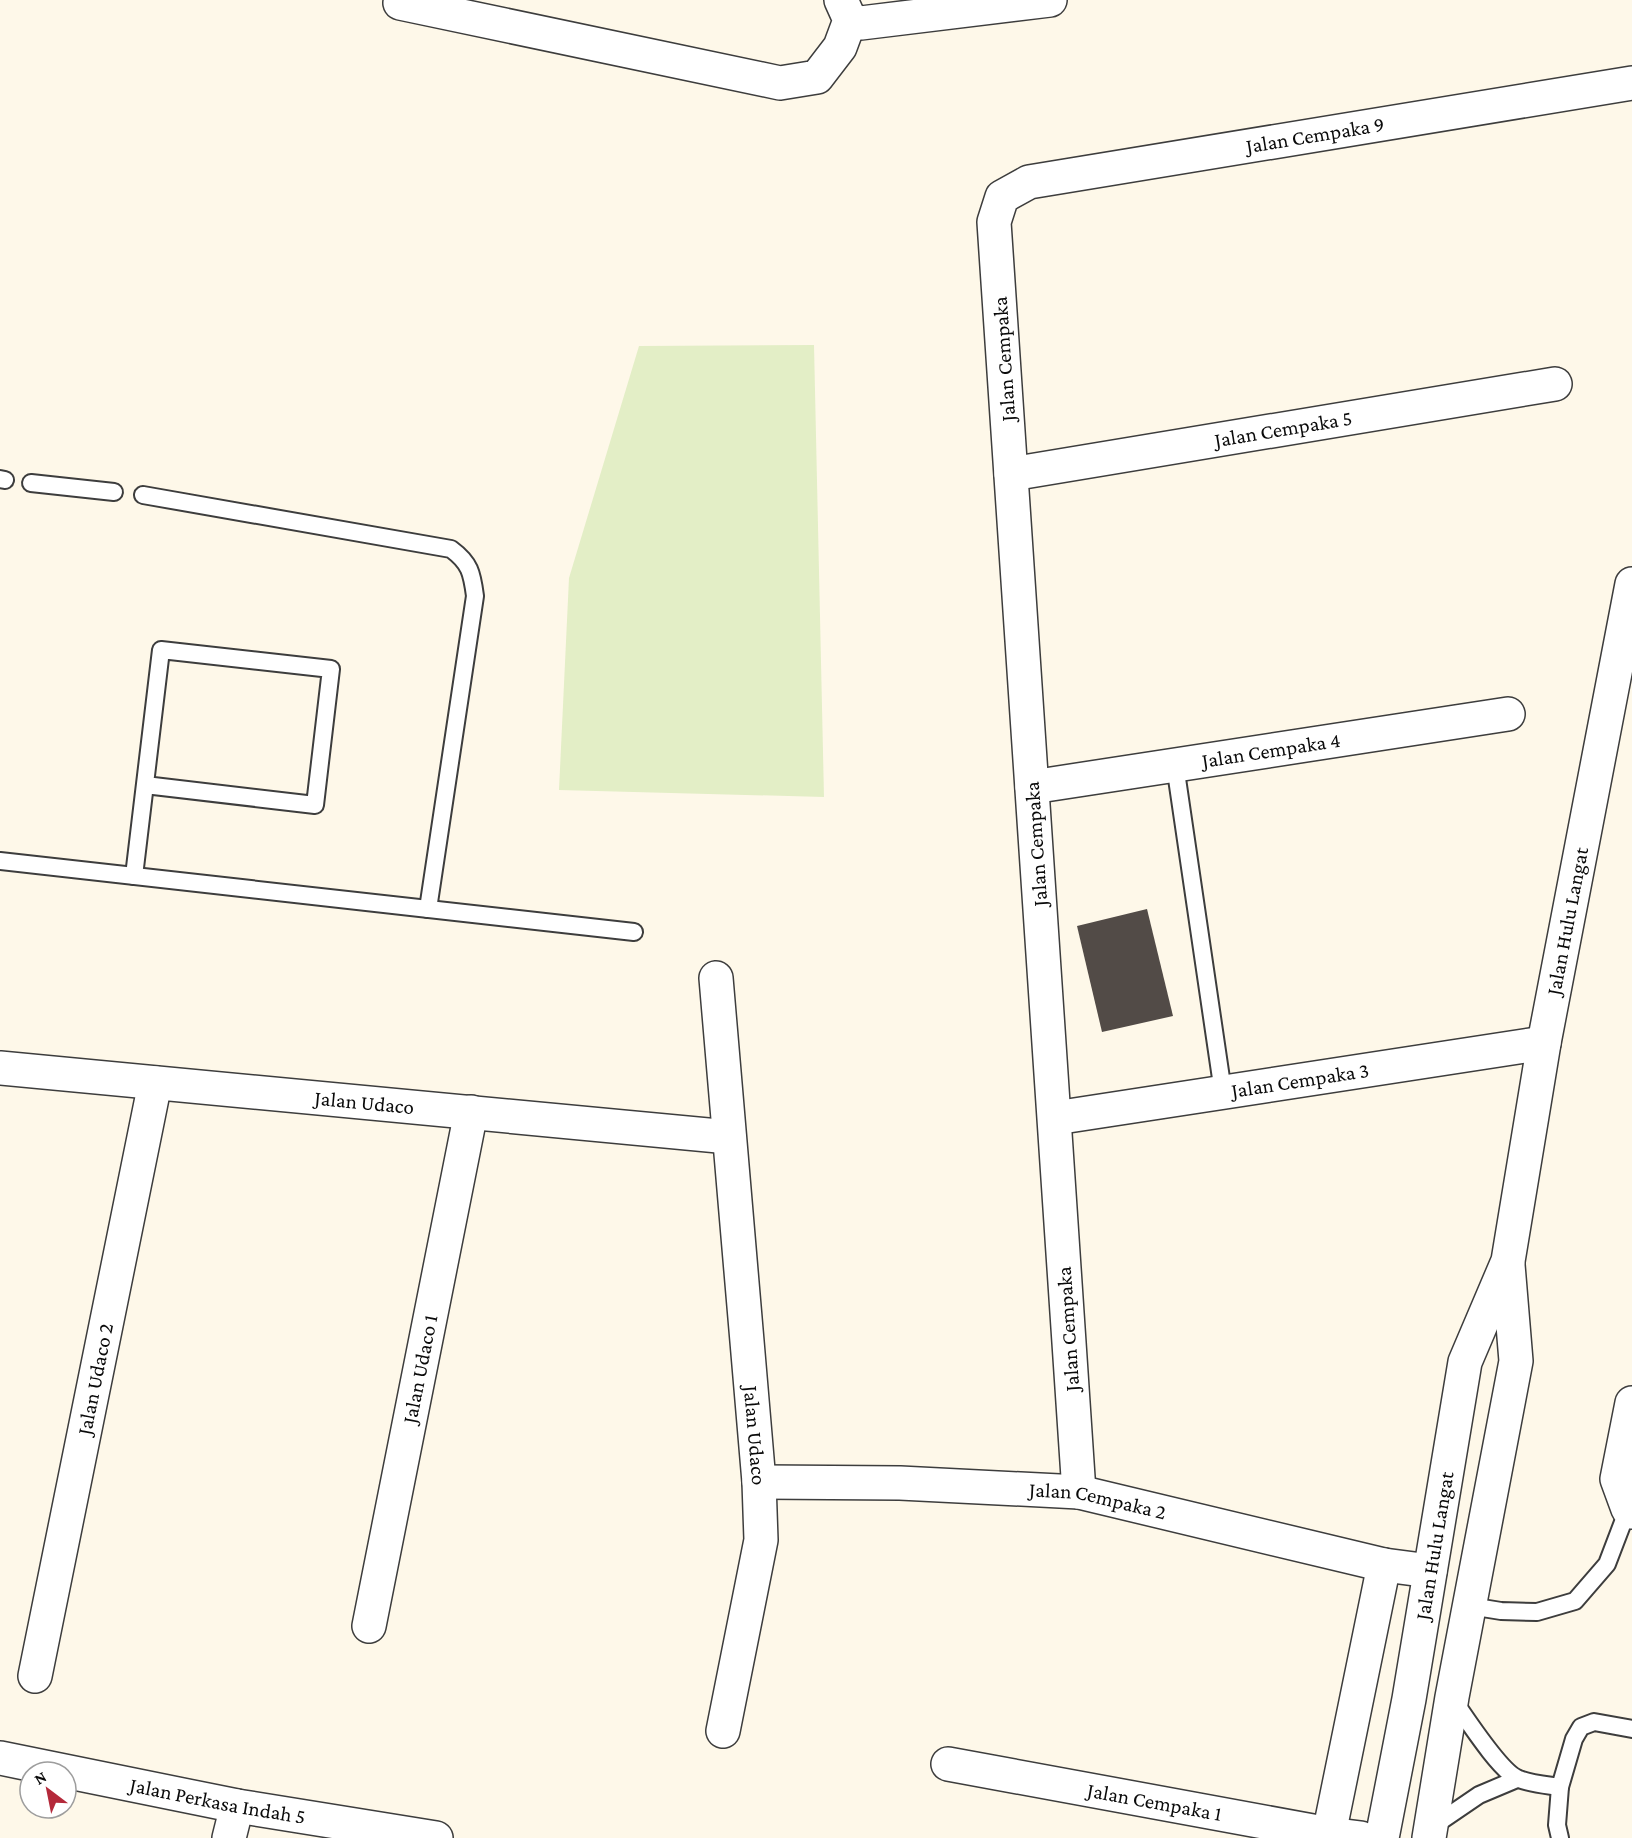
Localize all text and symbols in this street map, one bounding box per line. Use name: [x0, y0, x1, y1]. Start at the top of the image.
street label: Jalan Cempaka 9: [1242, 112, 1386, 159]
street label: Jalan Cempaka: [988, 295, 1020, 424]
street label: Jalan Cempaka 5: [1211, 406, 1354, 452]
street label: Jalan Cempaka 4: [1198, 728, 1342, 773]
street label: Jalan Cempaka: [1020, 780, 1052, 909]
street label: Jalan Hulu Langat: [1541, 844, 1593, 999]
street label: Jalan Cempaka 3: [1228, 1058, 1371, 1103]
street label: Jalan Udaco: [312, 1086, 415, 1119]
street label: Jalan Cempaka: [1052, 1265, 1084, 1394]
street label: Jalan Udaco 1: [397, 1312, 443, 1428]
street label: Jalan Udaco 2: [72, 1321, 118, 1439]
street label: Jalan Udaco: [739, 1383, 771, 1486]
street label: Jalan Hulu Langat: [1410, 1469, 1459, 1624]
street label: Jalan Cempaka 2: [1027, 1477, 1169, 1524]
north arrow: [18, 1760, 78, 1820]
text: N: [31, 1768, 50, 1788]
street label: Jalan Perkasa Indah 5: [126, 1772, 307, 1829]
street label: Jalan Cempaka 1: [1083, 1777, 1224, 1826]

